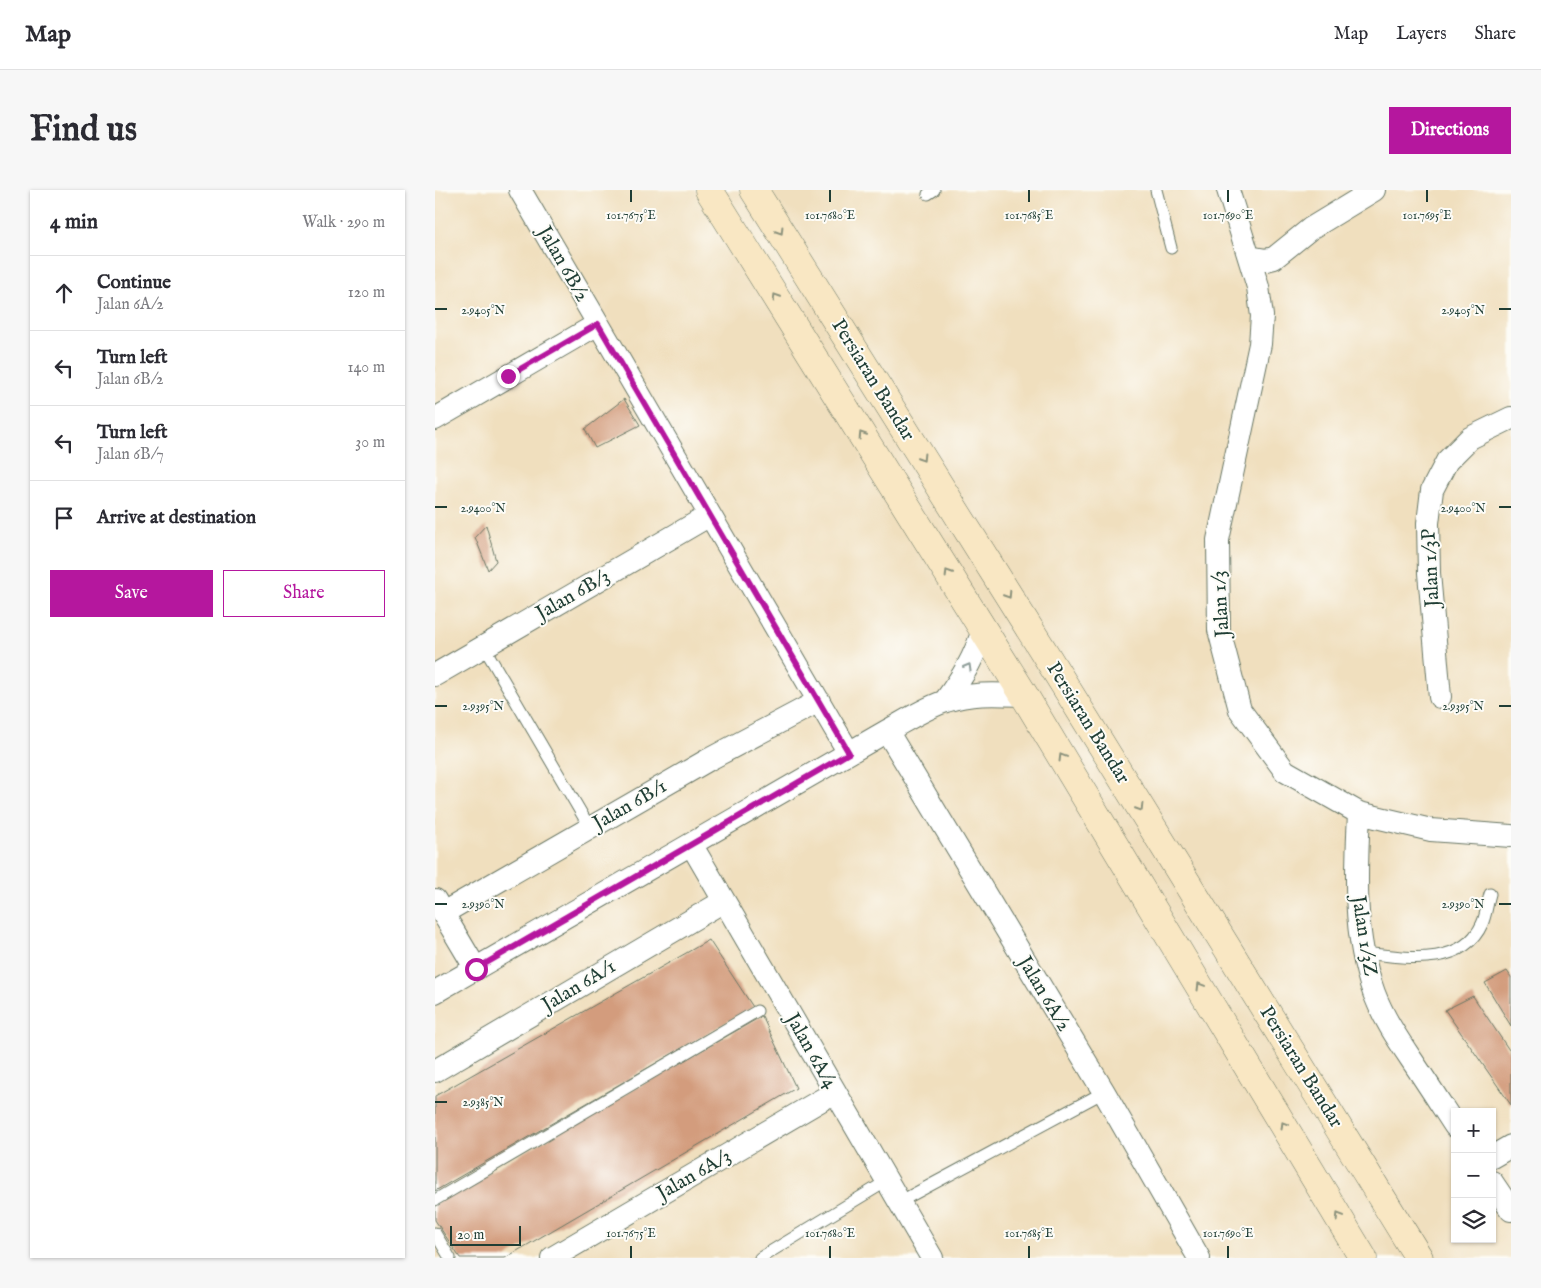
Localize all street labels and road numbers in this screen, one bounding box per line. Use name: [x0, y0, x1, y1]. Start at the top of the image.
street label: Jalan 6B/2: [530, 220, 595, 306]
street label: Persiaran Bandar: [826, 314, 921, 446]
street label: Jalan 1/3P: [1416, 528, 1446, 610]
street label: Jalan 6B/3: [530, 564, 614, 627]
street label: Jalan 1/3: [1206, 570, 1236, 640]
street label: Persiaran Bandar: [1041, 657, 1136, 789]
street label: Jalan 6B/1: [587, 774, 671, 837]
street label: Jalan 1/3Z: [1345, 892, 1383, 978]
street label: Jalan 6A/2: [1011, 950, 1076, 1036]
street label: Jalan 6A/1: [536, 954, 620, 1019]
street label: Persiaran Bandar: [1254, 1001, 1349, 1133]
street label: Jalan 6A/4: [778, 1007, 843, 1093]
street label: Jalan 6A/3: [651, 1144, 736, 1207]

